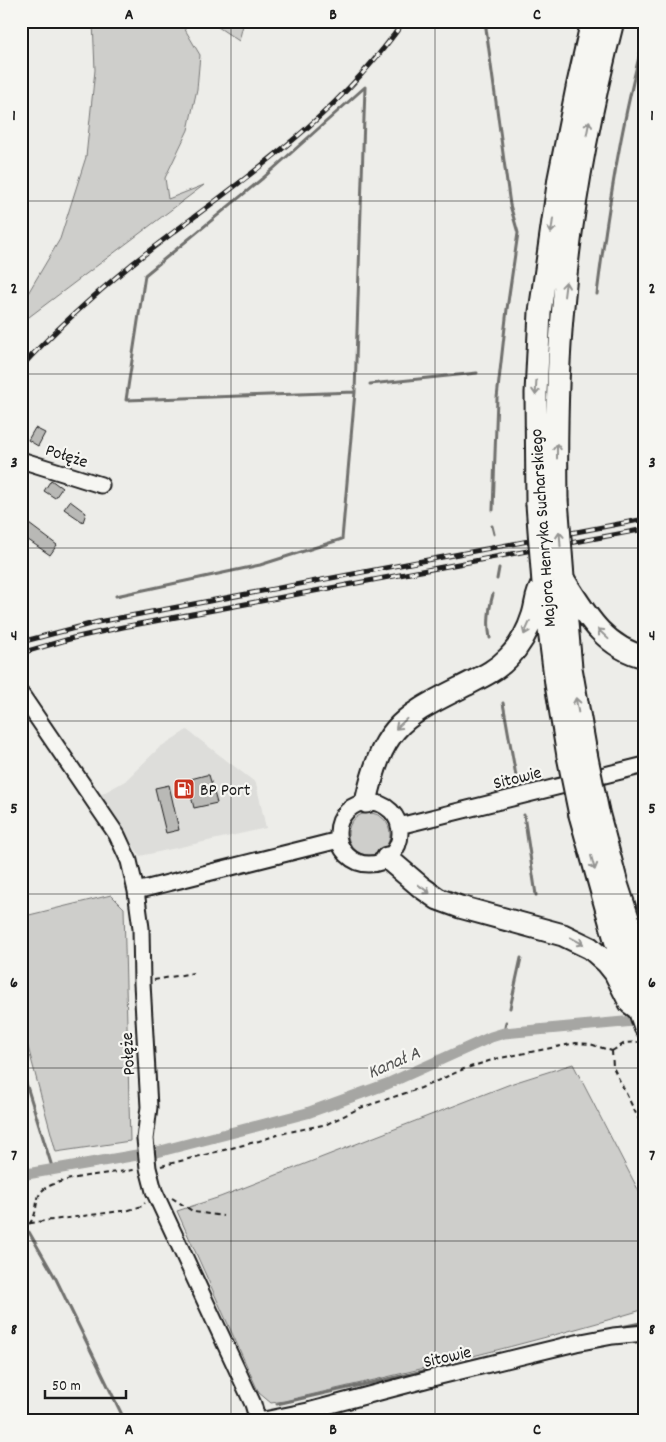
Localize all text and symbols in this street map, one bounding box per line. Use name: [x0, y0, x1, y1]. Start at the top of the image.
text: A: [125, 4, 134, 27]
text: B: [329, 4, 337, 27]
text: C: [533, 4, 541, 27]
text: 1: [12, 105, 16, 128]
text: 1: [650, 105, 654, 128]
one-way arrow: [584, 121, 594, 137]
one-way arrow: [547, 218, 557, 234]
text: 2: [11, 278, 18, 301]
text: 2: [649, 278, 656, 301]
one-way arrow: [560, 281, 570, 297]
one-way arrow: [531, 379, 541, 395]
street label: Majora Henryka Sucharskiego: [525, 428, 564, 628]
street label: Połęże: [42, 439, 91, 476]
one-way arrow: [552, 443, 562, 460]
text: 3: [10, 452, 18, 475]
text: 3: [648, 452, 656, 475]
one-way arrow: [556, 531, 565, 547]
one-way arrow: [522, 620, 532, 635]
text: 4: [11, 625, 17, 648]
text: 4: [649, 625, 655, 648]
one-way arrow: [596, 628, 609, 640]
one-way arrow: [572, 697, 582, 713]
one-way arrow: [394, 718, 407, 730]
street label: Sitowie: [491, 761, 544, 797]
fuel station icon: BP Port: [172, 777, 196, 801]
place label: BP Port: [200, 779, 251, 804]
text: 5: [10, 798, 18, 821]
text: 5: [648, 798, 656, 821]
one-way arrow: [589, 854, 598, 870]
one-way arrow: [417, 884, 431, 894]
one-way arrow: [570, 936, 585, 946]
text: 6: [10, 972, 18, 995]
text: 6: [648, 972, 656, 995]
street label: Połęże: [116, 1031, 143, 1076]
water label: Kanał A: [364, 1041, 425, 1087]
text: 7: [11, 1145, 17, 1168]
text: 7: [649, 1145, 655, 1168]
text: 8: [11, 1319, 18, 1342]
text: 8: [649, 1319, 656, 1342]
street label: Sitowie: [421, 1341, 474, 1376]
scale bar: [45, 1367, 126, 1399]
text: 50 m: [52, 1376, 81, 1398]
text: A: [125, 1419, 134, 1442]
text: B: [329, 1419, 337, 1442]
text: C: [533, 1419, 541, 1442]

